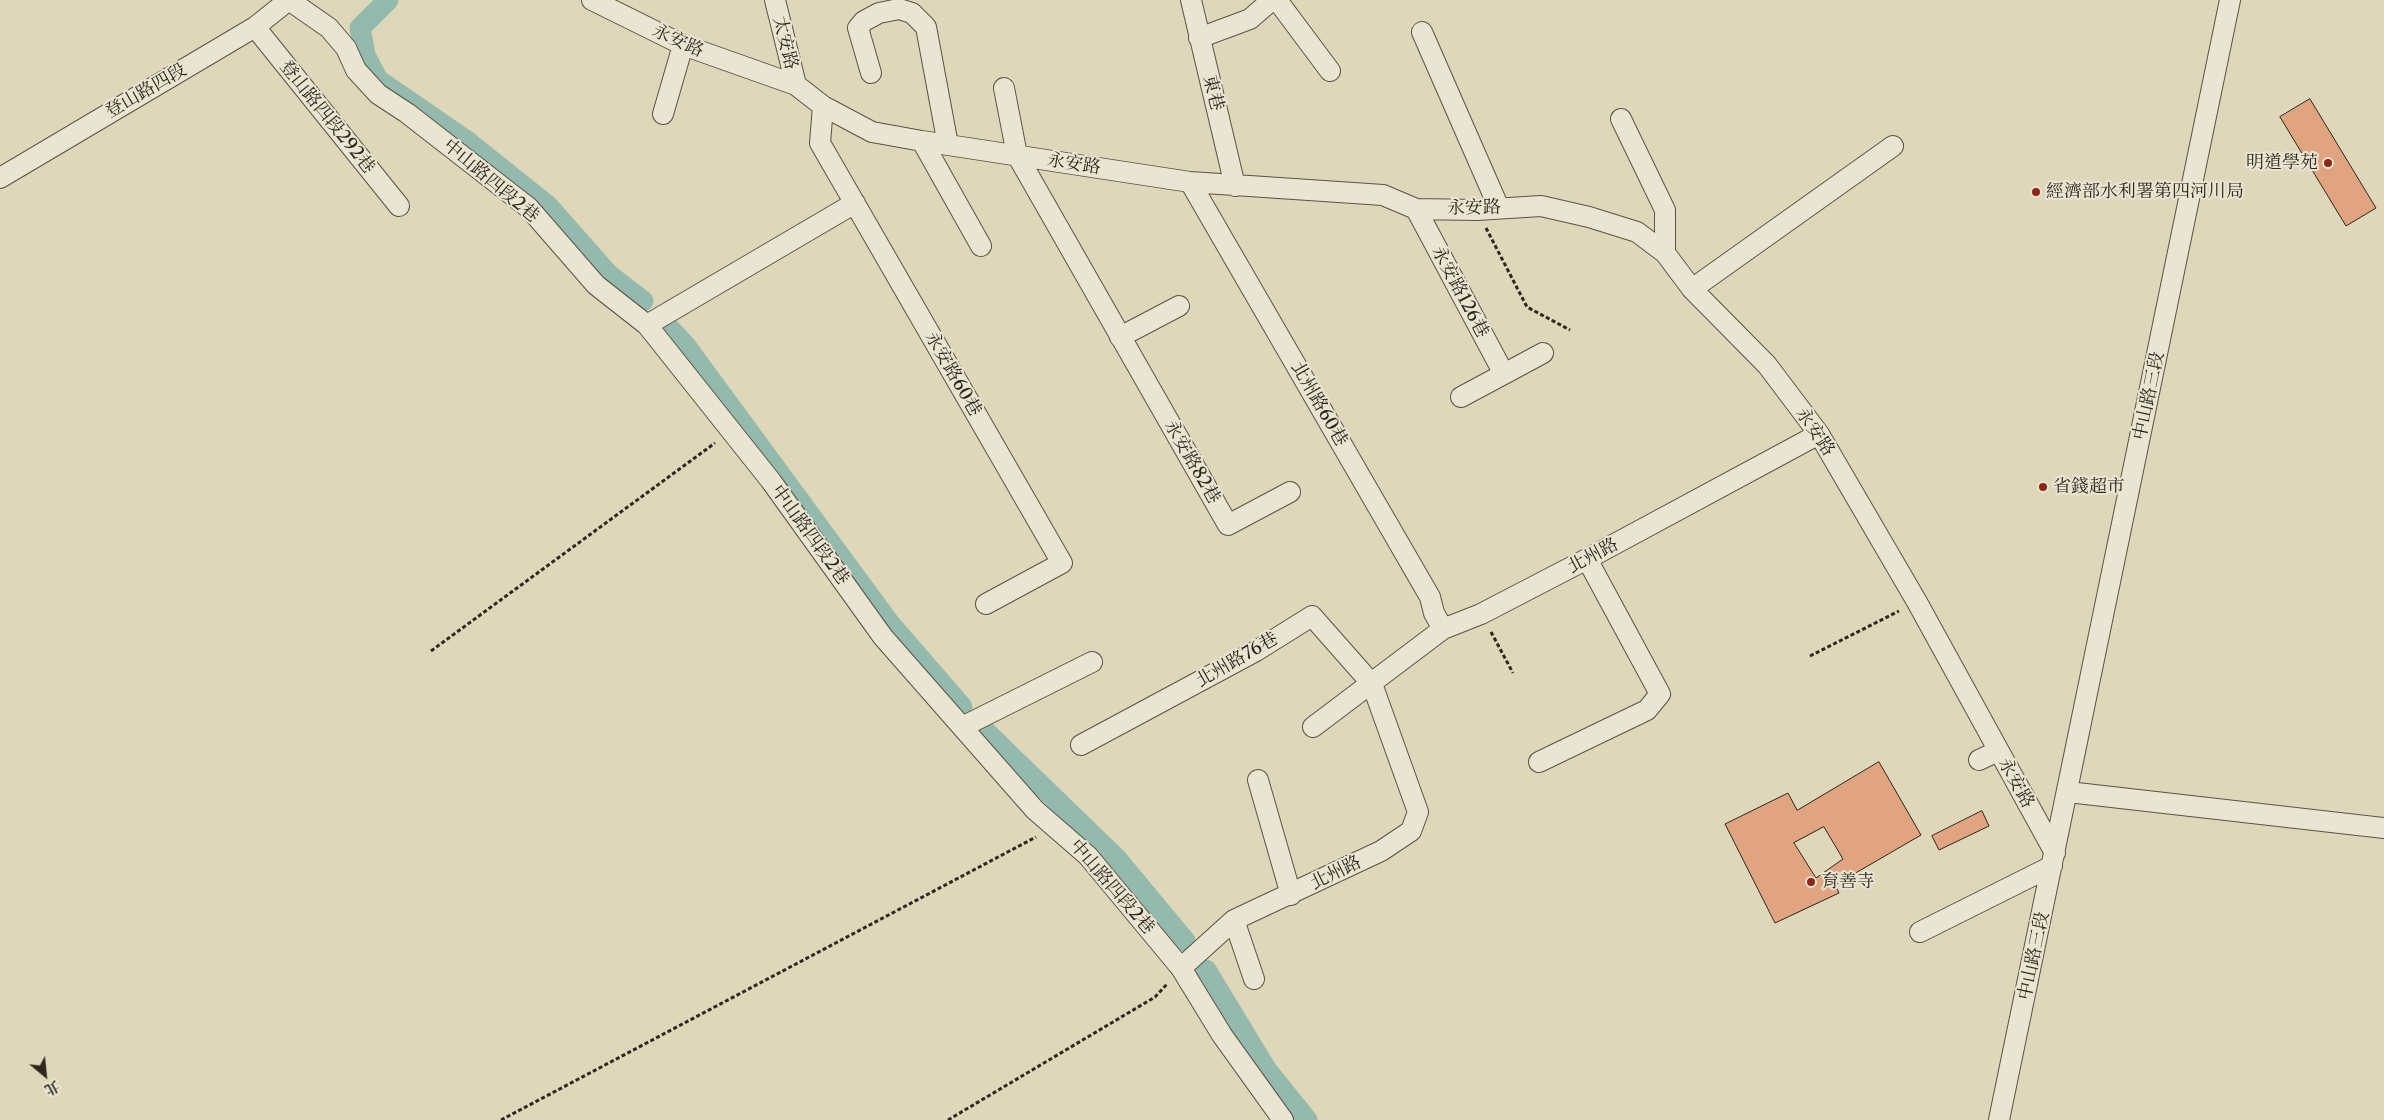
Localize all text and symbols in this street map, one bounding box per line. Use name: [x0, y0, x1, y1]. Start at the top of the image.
street label: 太安路: [768, 14, 802, 72]
street label: 永安路: [649, 20, 707, 62]
street label: 登山路四段292巷: [275, 56, 379, 178]
street label: 登山路四段: [102, 59, 190, 123]
street label: 東巷: [1198, 73, 1228, 113]
street label: 中山路四段2巷: [439, 135, 543, 227]
street label: 永安路: [1046, 149, 1102, 179]
place label: 明道學苑: [2246, 152, 2318, 174]
marker: 明道學苑: [2322, 157, 2334, 169]
place label: 經濟部水利署第四河川局: [2046, 181, 2244, 203]
marker: 經濟部水利署第四河川局: [2030, 186, 2042, 198]
street label: 永安路: [1447, 197, 1501, 219]
street label: 永安路126巷: [1427, 243, 1493, 341]
street label: 永安路60巷: [920, 328, 986, 420]
street label: 中山路三段: [2129, 350, 2169, 442]
street label: 北州路60巷: [1286, 358, 1352, 450]
street label: 永安路: [1791, 404, 1839, 460]
street label: 永安路82巷: [1159, 416, 1225, 508]
place label: 省錢超市: [2053, 476, 2125, 498]
street label: 中山路四段2巷: [766, 481, 854, 589]
marker: 省錢超市: [2037, 481, 2049, 493]
street label: 北州路: [1564, 534, 1622, 578]
street label: 北州路76巷: [1192, 628, 1282, 692]
street label: 永安路: [1993, 754, 2039, 812]
street label: 中山路四段2巷: [1065, 835, 1159, 939]
street label: 北州路: [1307, 851, 1365, 895]
place label: 育善寺: [1821, 871, 1875, 893]
marker: 育善寺: [1805, 876, 1817, 888]
street label: 中山路三段: [2014, 910, 2054, 1002]
north arrow: [20, 1050, 70, 1100]
text: 北: [42, 1077, 62, 1099]

